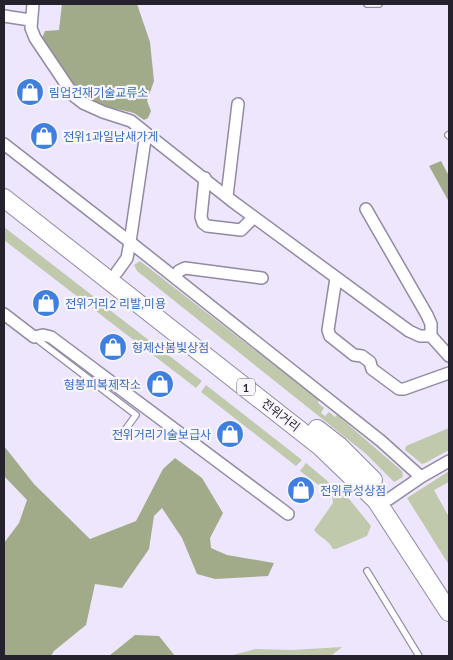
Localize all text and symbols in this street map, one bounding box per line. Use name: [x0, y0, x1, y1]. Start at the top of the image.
shop icon: 림업건재기술교류소: [15, 77, 45, 107]
place label: 림업건재기술교류소: [49, 85, 148, 100]
shop icon: 전위1과일남새가게: [29, 121, 59, 151]
place label: 전위1과일남새가게: [63, 129, 158, 144]
shop icon: 전위거리2 리발,미용: [31, 288, 61, 318]
place label: 전위거리2 리발,미용: [65, 296, 166, 311]
shop icon: 형제산봄빛상점: [98, 332, 128, 362]
place label: 형제산봄빛상점: [132, 340, 209, 355]
shop icon: 형봉피복제작소: [145, 369, 175, 399]
place label: 형봉피복제작소: [64, 377, 141, 392]
road number: 1: [237, 378, 255, 396]
street label: 전위거리: [259, 395, 303, 435]
shop icon: 전위거리기술보급사: [215, 419, 245, 449]
place label: 전위거리기술보급사: [112, 427, 211, 442]
shop icon: 전위류성상점: [286, 475, 316, 505]
place label: 전위류성상점: [320, 483, 386, 498]

